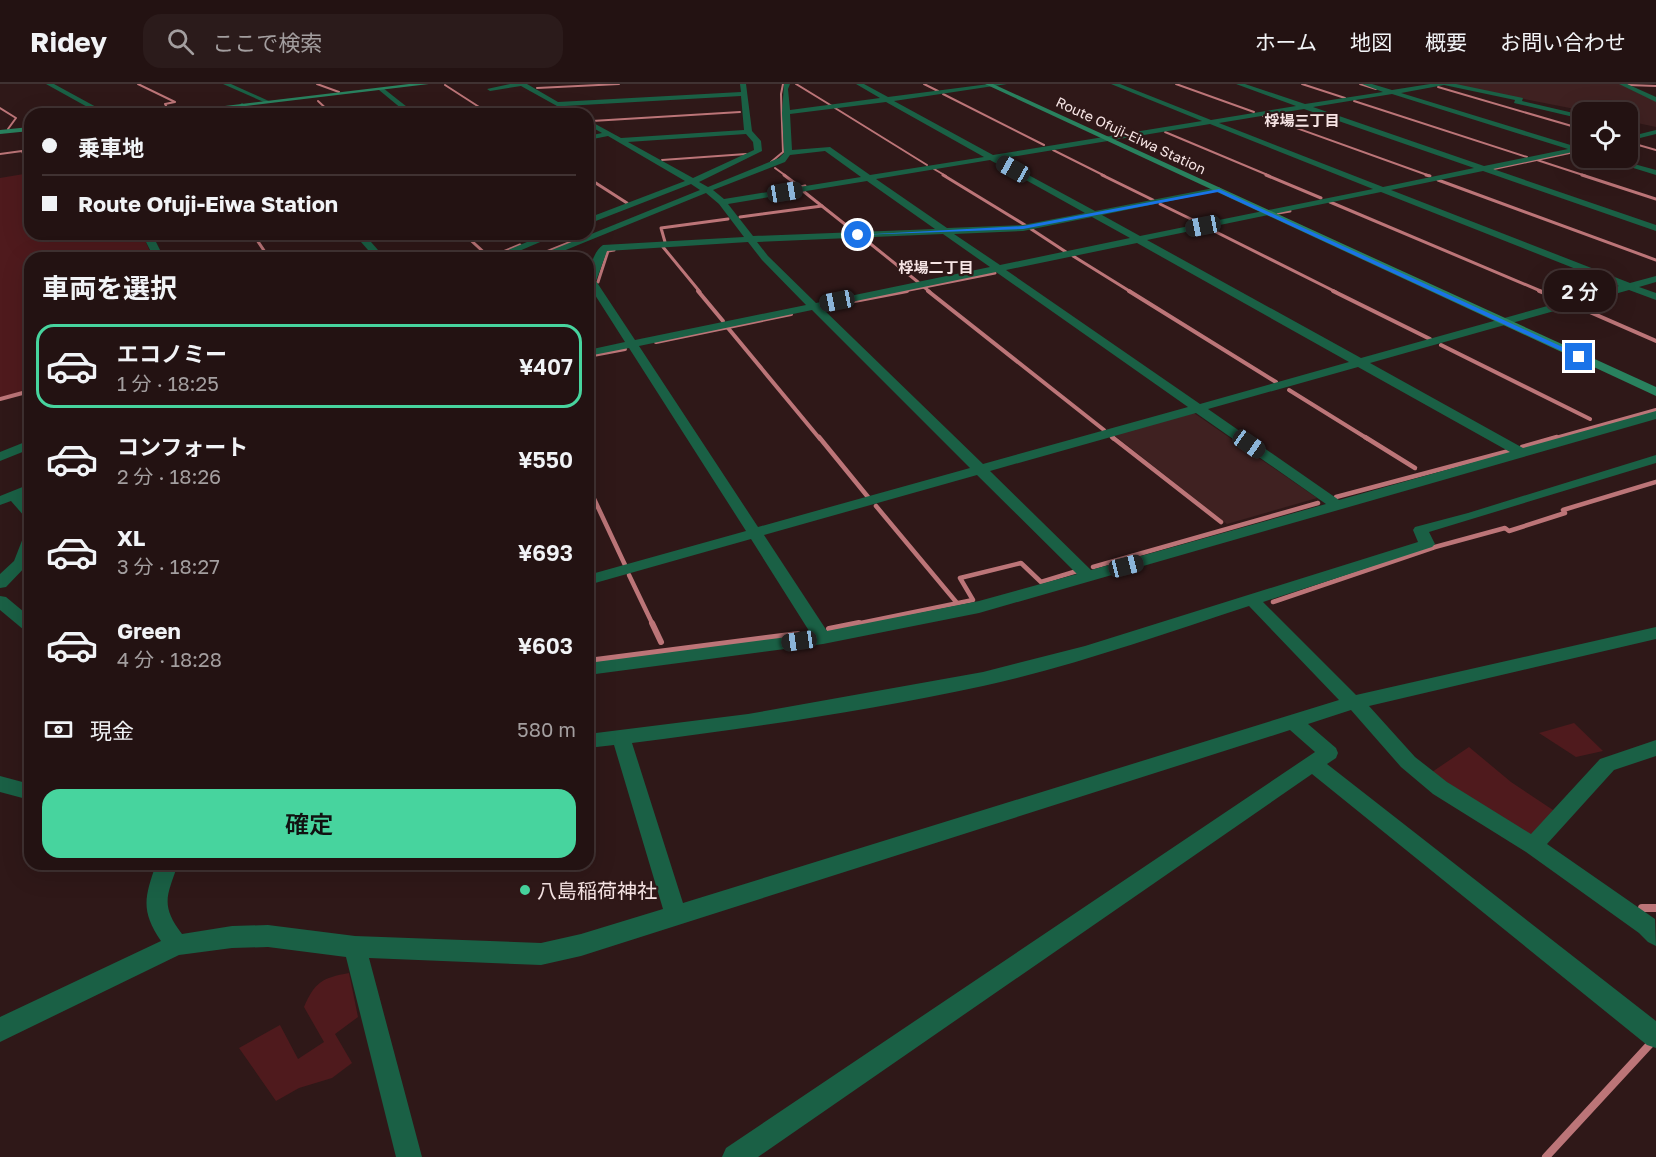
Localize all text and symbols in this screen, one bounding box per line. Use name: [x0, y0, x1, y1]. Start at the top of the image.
search box: [143, 14, 563, 68]
text: Ridey: [30, 25, 107, 58]
icon: search: [164, 25, 197, 58]
text: ここで検索: [212, 29, 322, 56]
text: ホーム: [1255, 29, 1317, 55]
text: 地図: [1350, 29, 1392, 55]
text: 概要: [1425, 29, 1467, 55]
text: お問い合わせ: [1500, 29, 1626, 55]
street label: Route Ofuji-Eiwa Station: [1053, 93, 1209, 177]
map controls: [1572, 102, 1638, 168]
button: locate: [1572, 102, 1638, 168]
district label: 桴場三丁目: [1264, 111, 1340, 129]
text: 乗車地: [78, 134, 144, 161]
car: [993, 152, 1033, 186]
car: [766, 180, 804, 204]
text: Route Ofuji-Eiwa Station: [78, 190, 338, 217]
car: [1184, 214, 1222, 238]
route start: [844, 221, 871, 248]
district label: 桴場二丁目: [898, 258, 974, 276]
callout: 2 分: [1543, 270, 1615, 312]
text: 車両を選択: [42, 272, 177, 304]
text: 2 分: [1562, 279, 1598, 303]
car: [818, 289, 856, 313]
icon: car: [45, 339, 99, 393]
text: エコノミー: [117, 340, 227, 367]
route end: [1565, 343, 1592, 370]
text: ¥407: [519, 353, 573, 380]
text: 1 分 · 18:25: [117, 371, 219, 395]
car: [1229, 426, 1269, 462]
icon: car: [45, 432, 99, 486]
text: コンフォート: [117, 433, 248, 460]
text: ¥550: [518, 446, 573, 473]
text: 2 分 · 18:26: [117, 464, 221, 488]
text: XL: [117, 524, 145, 551]
icon: car: [45, 525, 99, 579]
text: ¥693: [518, 539, 573, 566]
car: [1106, 553, 1146, 579]
text: 3 分 · 18:27: [117, 554, 220, 578]
text: Green: [117, 617, 181, 644]
icon: car: [45, 618, 99, 672]
car: [780, 630, 818, 652]
text: ¥603: [518, 632, 573, 659]
text: 4 分 · 18:28: [117, 647, 222, 671]
icon: cash: [42, 713, 75, 746]
text: 現金: [90, 717, 134, 744]
text: 580 m: [517, 717, 576, 741]
button: 確定: [42, 789, 576, 858]
place label: 八島稲荷神社: [537, 878, 657, 902]
marker: 八島稲荷神社: [518, 883, 532, 897]

